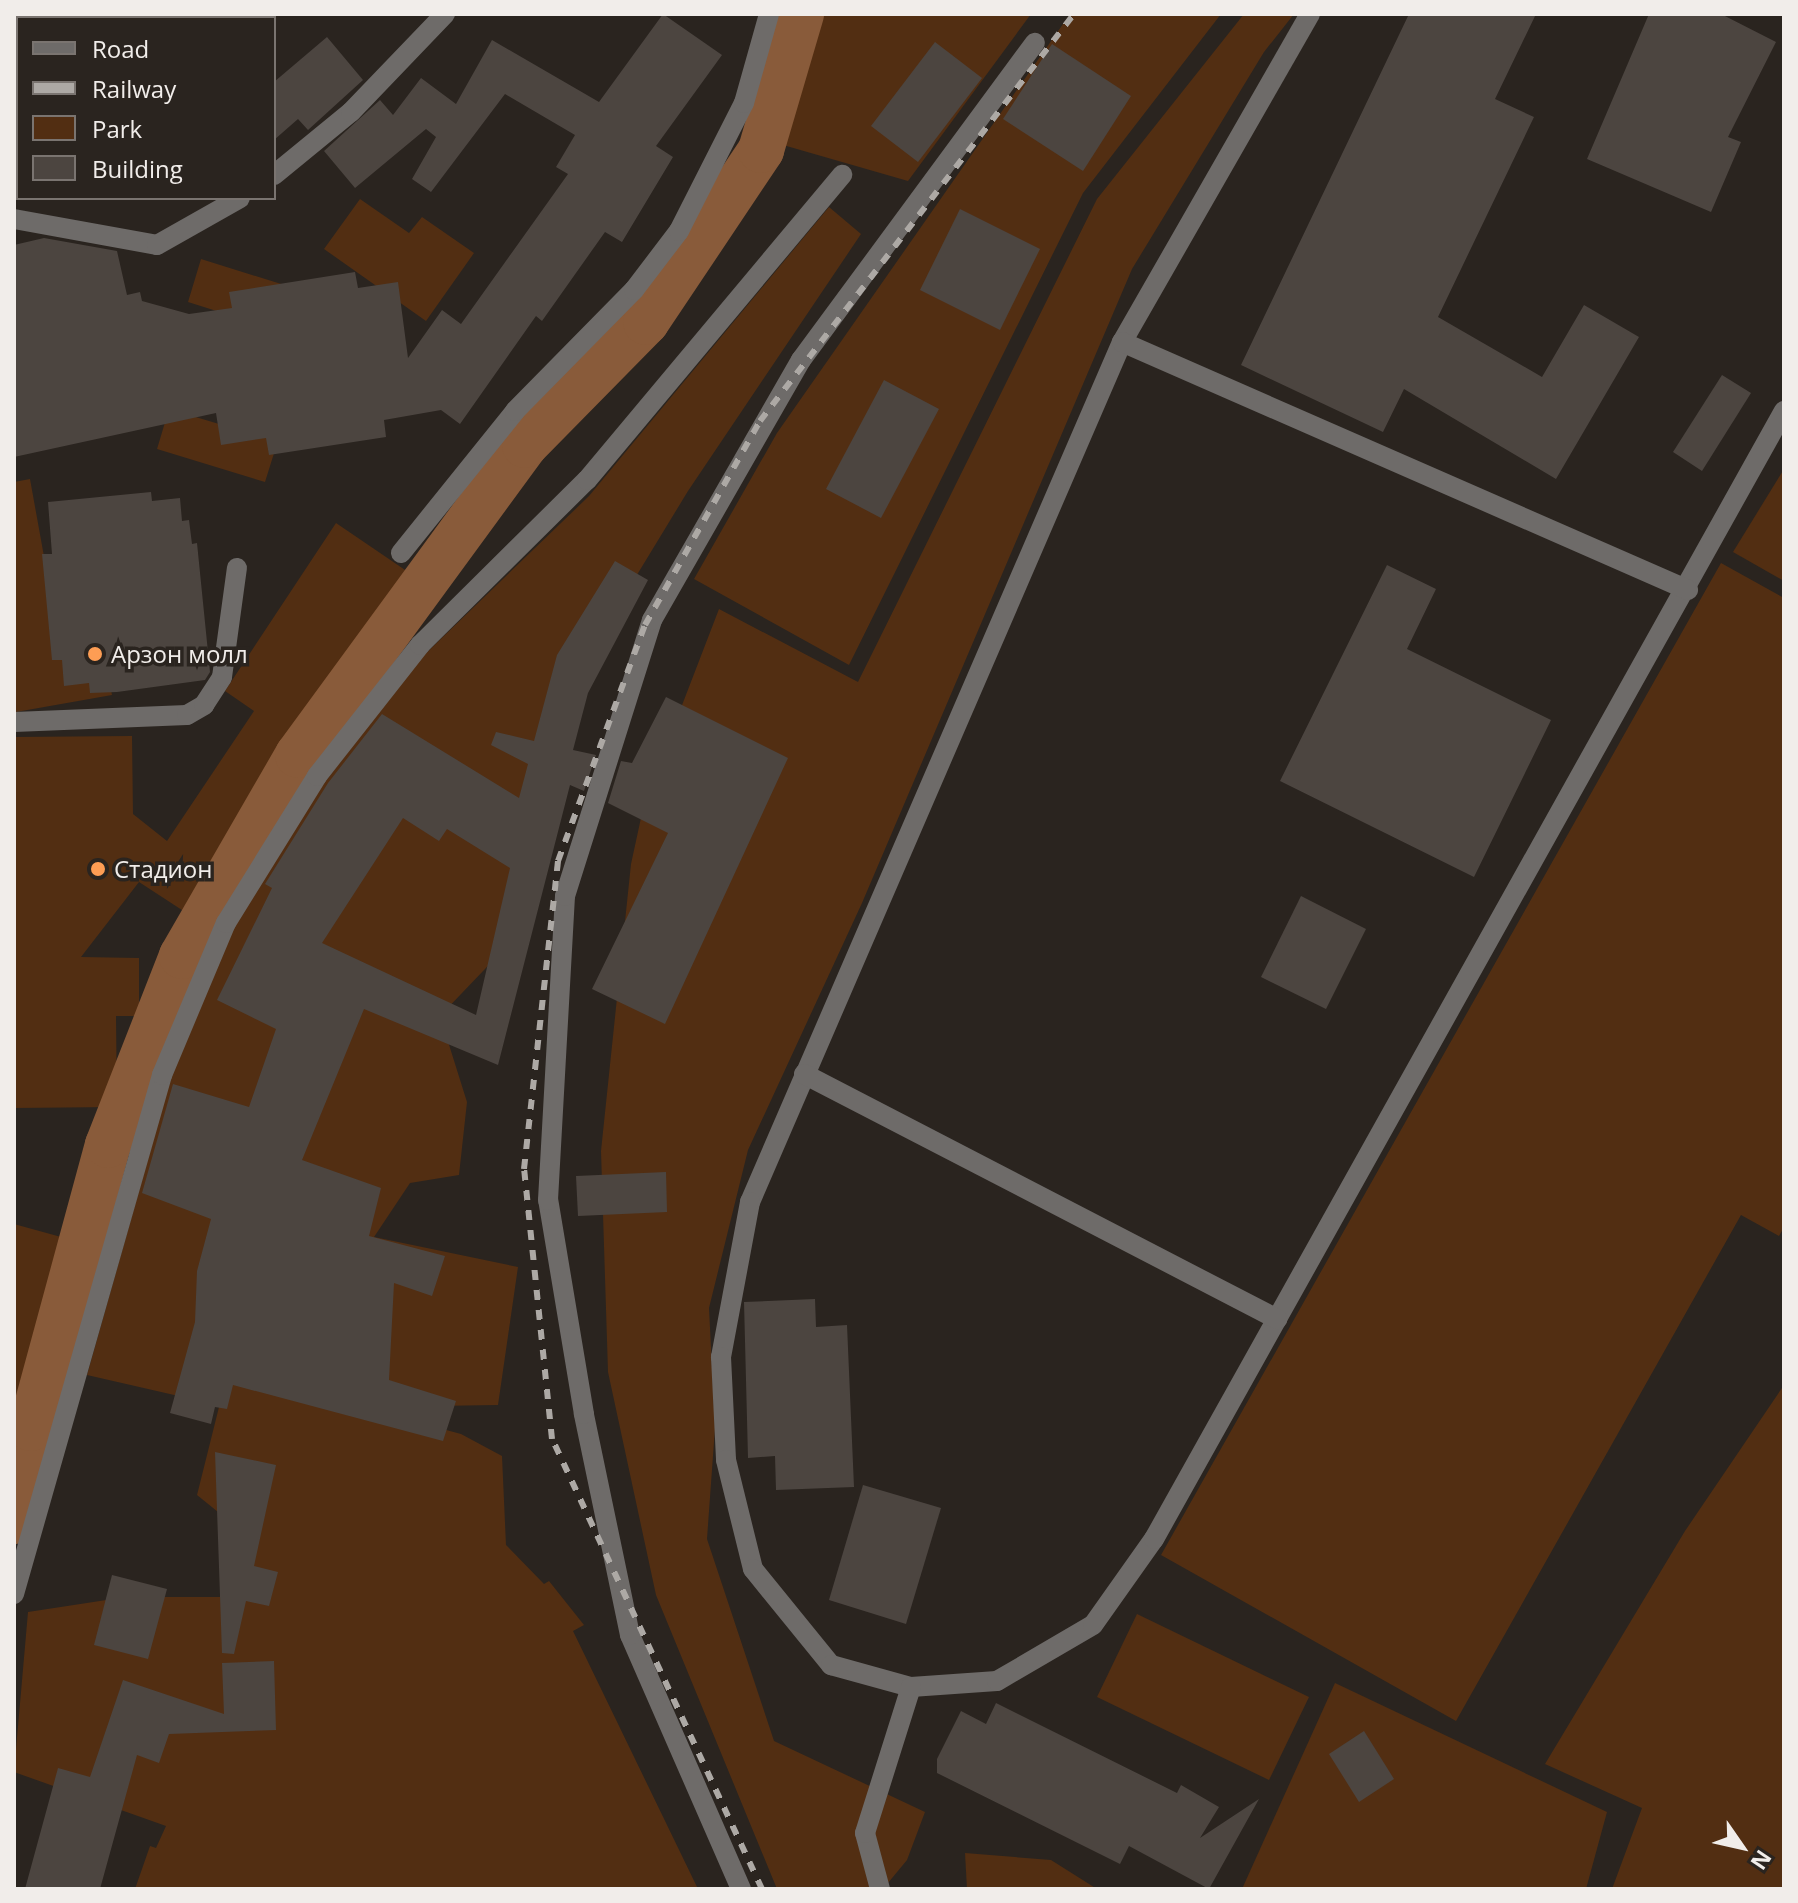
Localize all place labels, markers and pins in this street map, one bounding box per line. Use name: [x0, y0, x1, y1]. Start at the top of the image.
place label: Арзон молл: [111, 640, 248, 668]
marker: Арзон молл: [86, 645, 104, 663]
place label: Стадион: [114, 855, 212, 883]
marker: Стадион: [89, 860, 107, 878]

